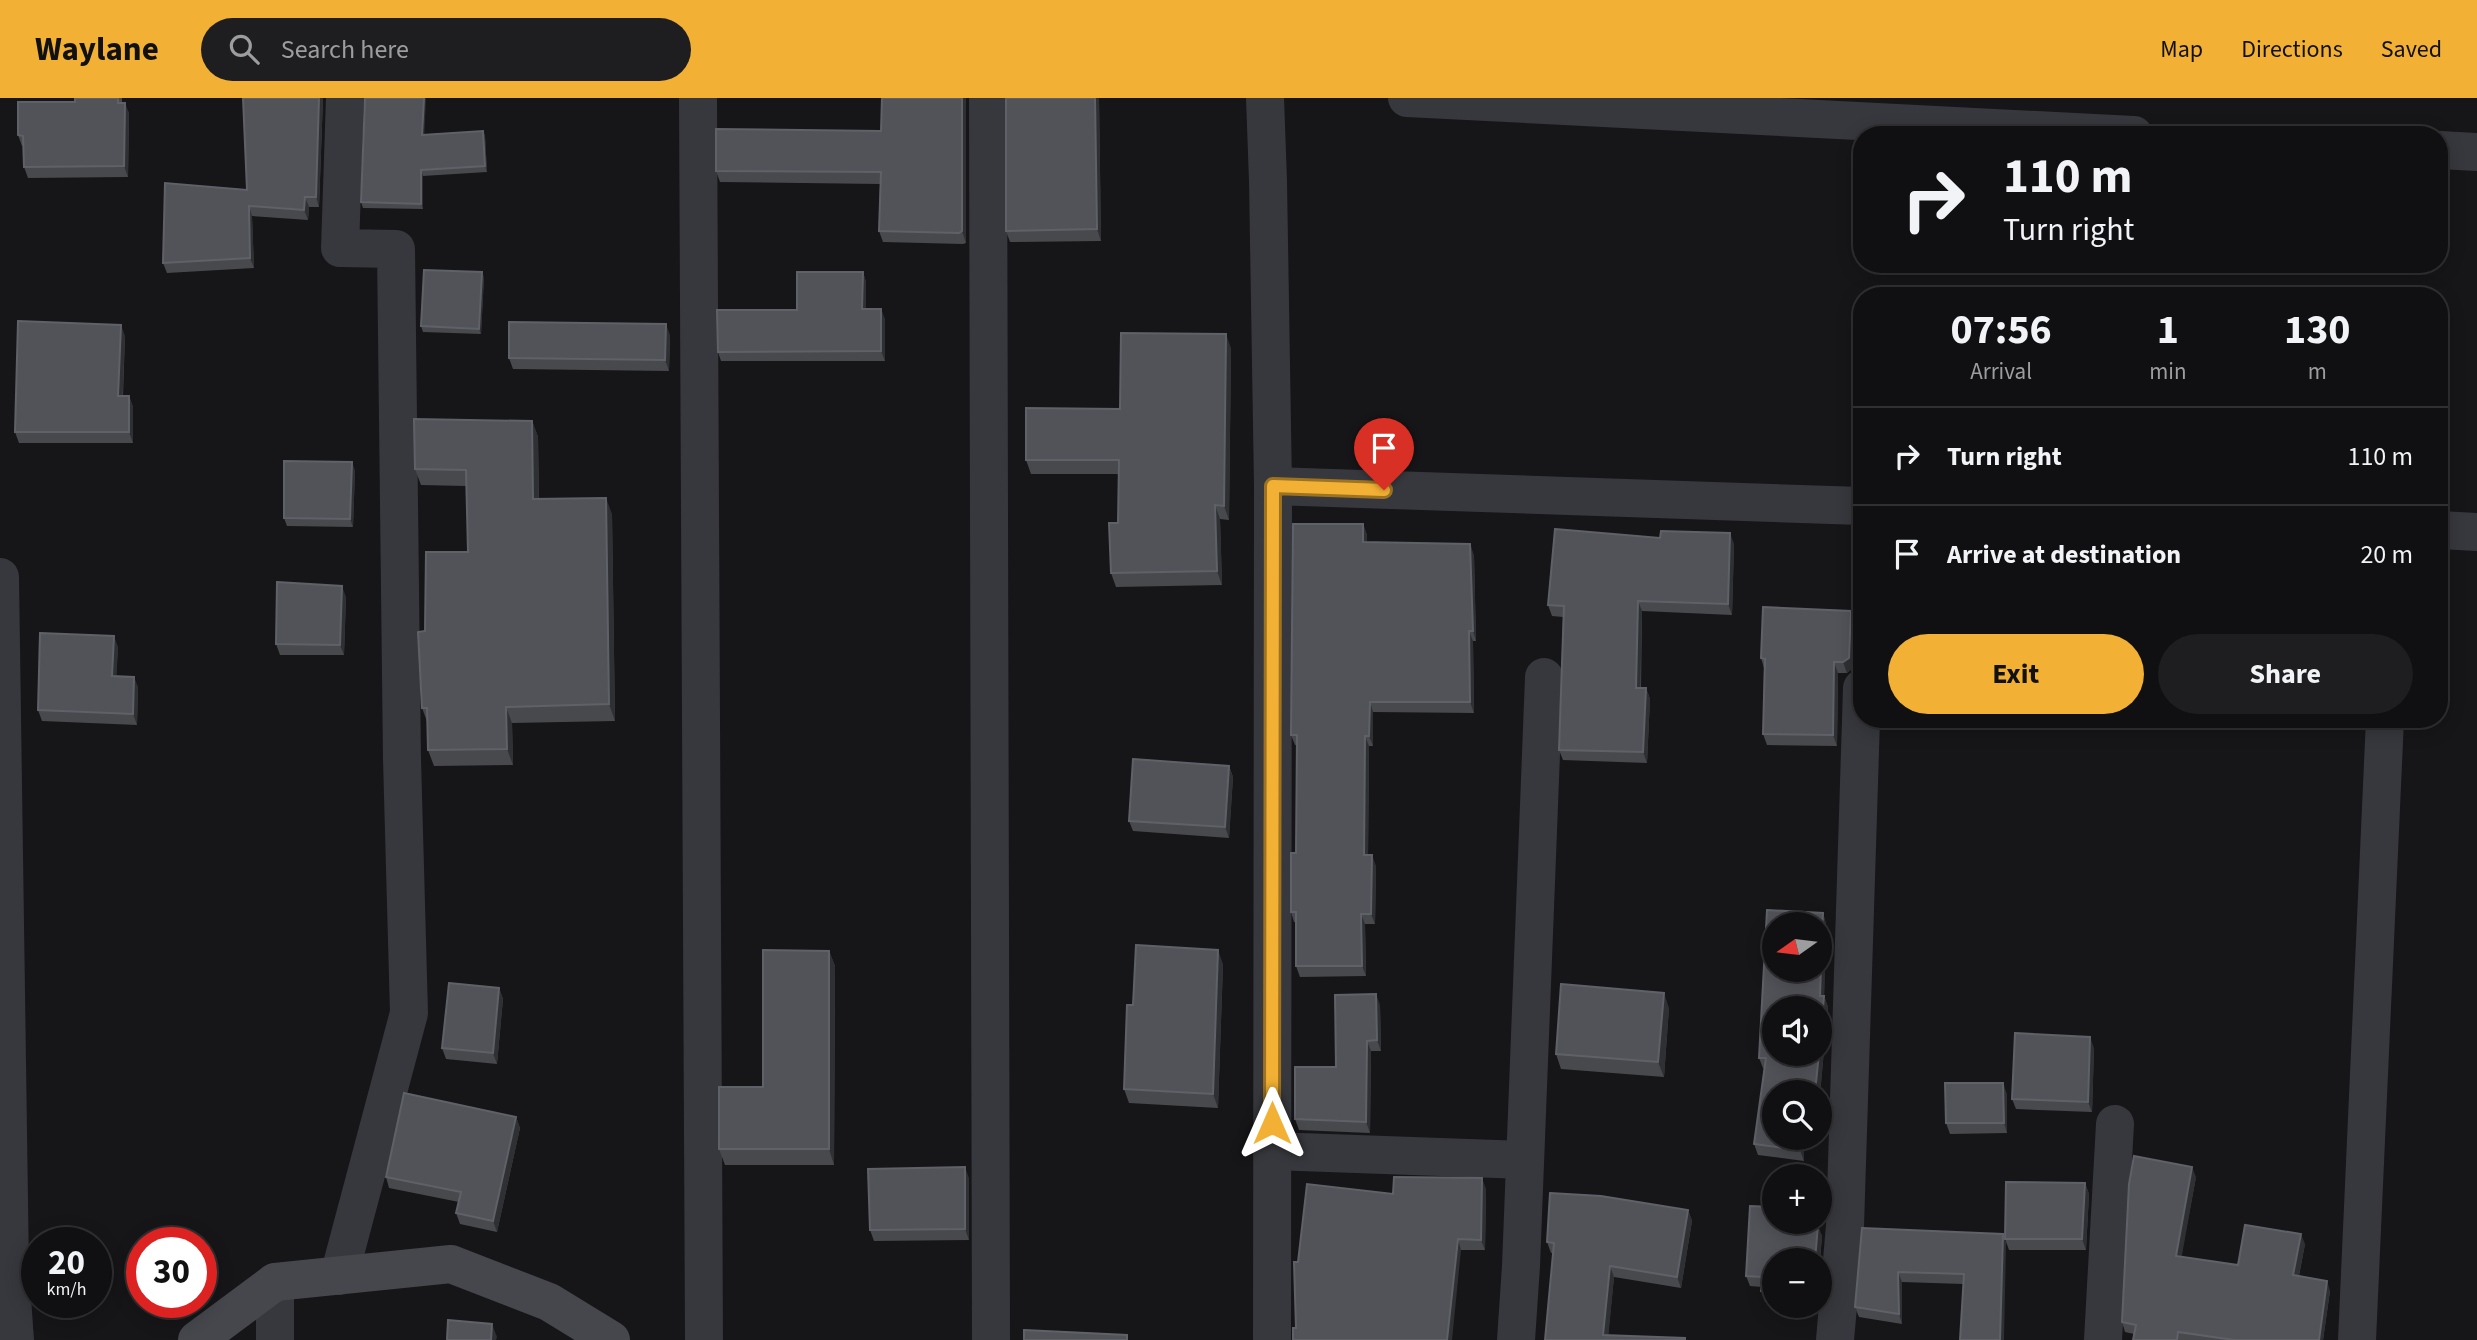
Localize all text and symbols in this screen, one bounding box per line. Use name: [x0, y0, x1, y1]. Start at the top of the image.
search box: [201, 18, 691, 81]
text: Waylane: [35, 26, 159, 73]
icon: search: [225, 30, 263, 68]
text: Search here: [281, 31, 409, 68]
text: Map: [2160, 32, 2203, 67]
text: Directions: [2241, 32, 2343, 67]
text: Saved: [2381, 32, 2442, 67]
text: 110 m: [2003, 142, 2132, 212]
icon: right: [1888, 154, 1979, 245]
text: Turn right: [2003, 207, 2134, 253]
text: 07:56: [1950, 300, 2052, 360]
text: 1: [2157, 300, 2179, 360]
text: 130: [2284, 300, 2351, 360]
text: Arrival: [1970, 355, 2032, 388]
text: min: [2149, 355, 2187, 388]
text: m: [2308, 355, 2327, 388]
pin: [1354, 418, 1414, 490]
icon: arrive: [1365, 429, 1403, 467]
icon: right: [1888, 437, 1926, 475]
text: Turn right: [1947, 438, 2062, 475]
text: 110 m: [2347, 438, 2413, 475]
icon: arrive: [1888, 535, 1926, 573]
text: Arrive at destination: [1947, 536, 2181, 573]
text: 20 m: [2360, 536, 2413, 573]
button: Exit: [1888, 634, 2144, 714]
button: Share: [2158, 634, 2413, 714]
north arrow: [1762, 912, 1832, 982]
map controls: [1762, 912, 1832, 1318]
button: sound: [1762, 996, 1832, 1066]
button: search: [1762, 1080, 1832, 1150]
position arrow: [1235, 1086, 1309, 1160]
button: +: [1762, 1164, 1832, 1234]
speed limit sign: 30: [126, 1227, 217, 1318]
text: 20: [48, 1238, 85, 1288]
button: −: [1762, 1248, 1832, 1318]
text: km/h: [47, 1277, 86, 1302]

